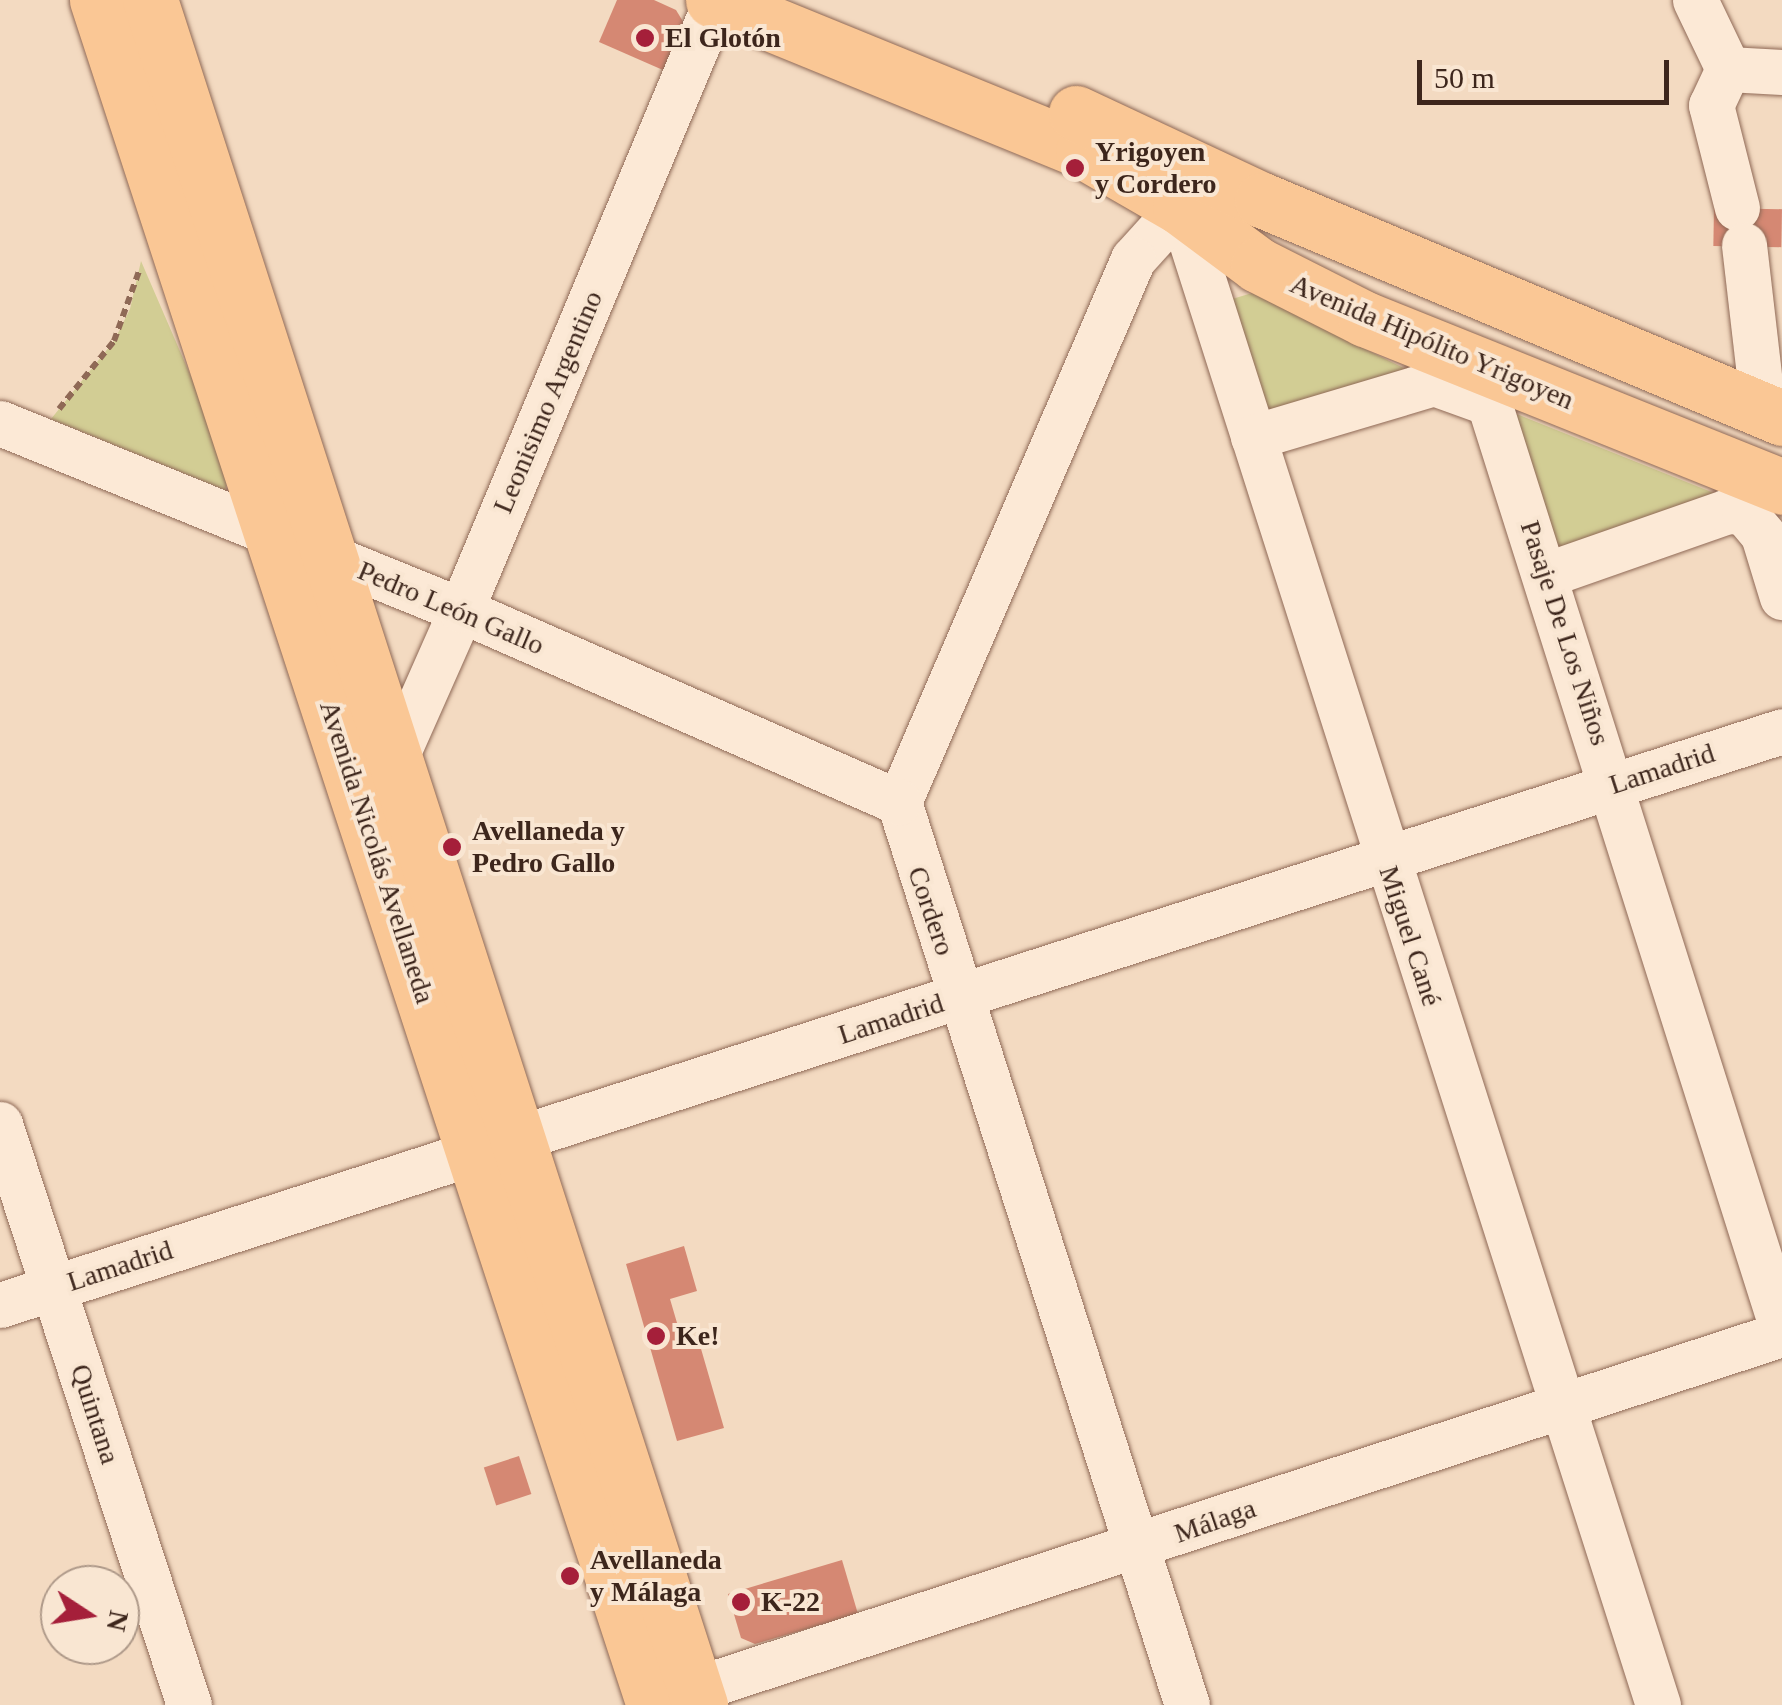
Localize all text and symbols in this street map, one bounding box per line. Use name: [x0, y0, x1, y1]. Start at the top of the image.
place label: El Glotón: [665, 21, 781, 55]
marker: El Glotón: [634, 27, 656, 49]
scale bar: [1422, 40, 1674, 102]
text: 50 m: [1434, 61, 1495, 94]
place label: Yrigoyen y Cordero: [1095, 135, 1217, 201]
marker: Yrigoyen y Cordero: [1064, 157, 1086, 179]
street label: Avenida Hipólito Yrigoyen: [1285, 267, 1579, 417]
street label: Leonisimo Argentino: [486, 285, 610, 519]
street label: Pasaje De Los Niños: [1513, 516, 1617, 750]
street label: Pedro León Gallo: [353, 554, 549, 662]
street label: Avenida Nicolás Avellaneda: [312, 696, 442, 1008]
street label: Lamadrid: [1605, 736, 1719, 802]
place label: Avellaneda y Pedro Gallo: [472, 814, 625, 880]
marker: Avellaneda y Pedro Gallo: [441, 836, 463, 858]
street label: Cordero: [900, 862, 962, 960]
street label: Miguel Cané: [1372, 862, 1448, 1010]
street label: Lamadrid: [834, 986, 948, 1052]
street label: Lamadrid: [63, 1233, 177, 1299]
place label: Ke!: [676, 1319, 720, 1353]
marker: Ke!: [645, 1325, 667, 1347]
street label: Quintana: [63, 1360, 127, 1468]
street label: Málaga: [1170, 1491, 1260, 1551]
place label: Avellaneda y Málaga: [590, 1543, 722, 1609]
north arrow: [40, 1565, 140, 1665]
marker: Avellaneda y Málaga: [559, 1565, 581, 1587]
place label: K-22: [761, 1585, 820, 1619]
marker: K-22: [730, 1591, 752, 1613]
text: N: [101, 1608, 135, 1634]

